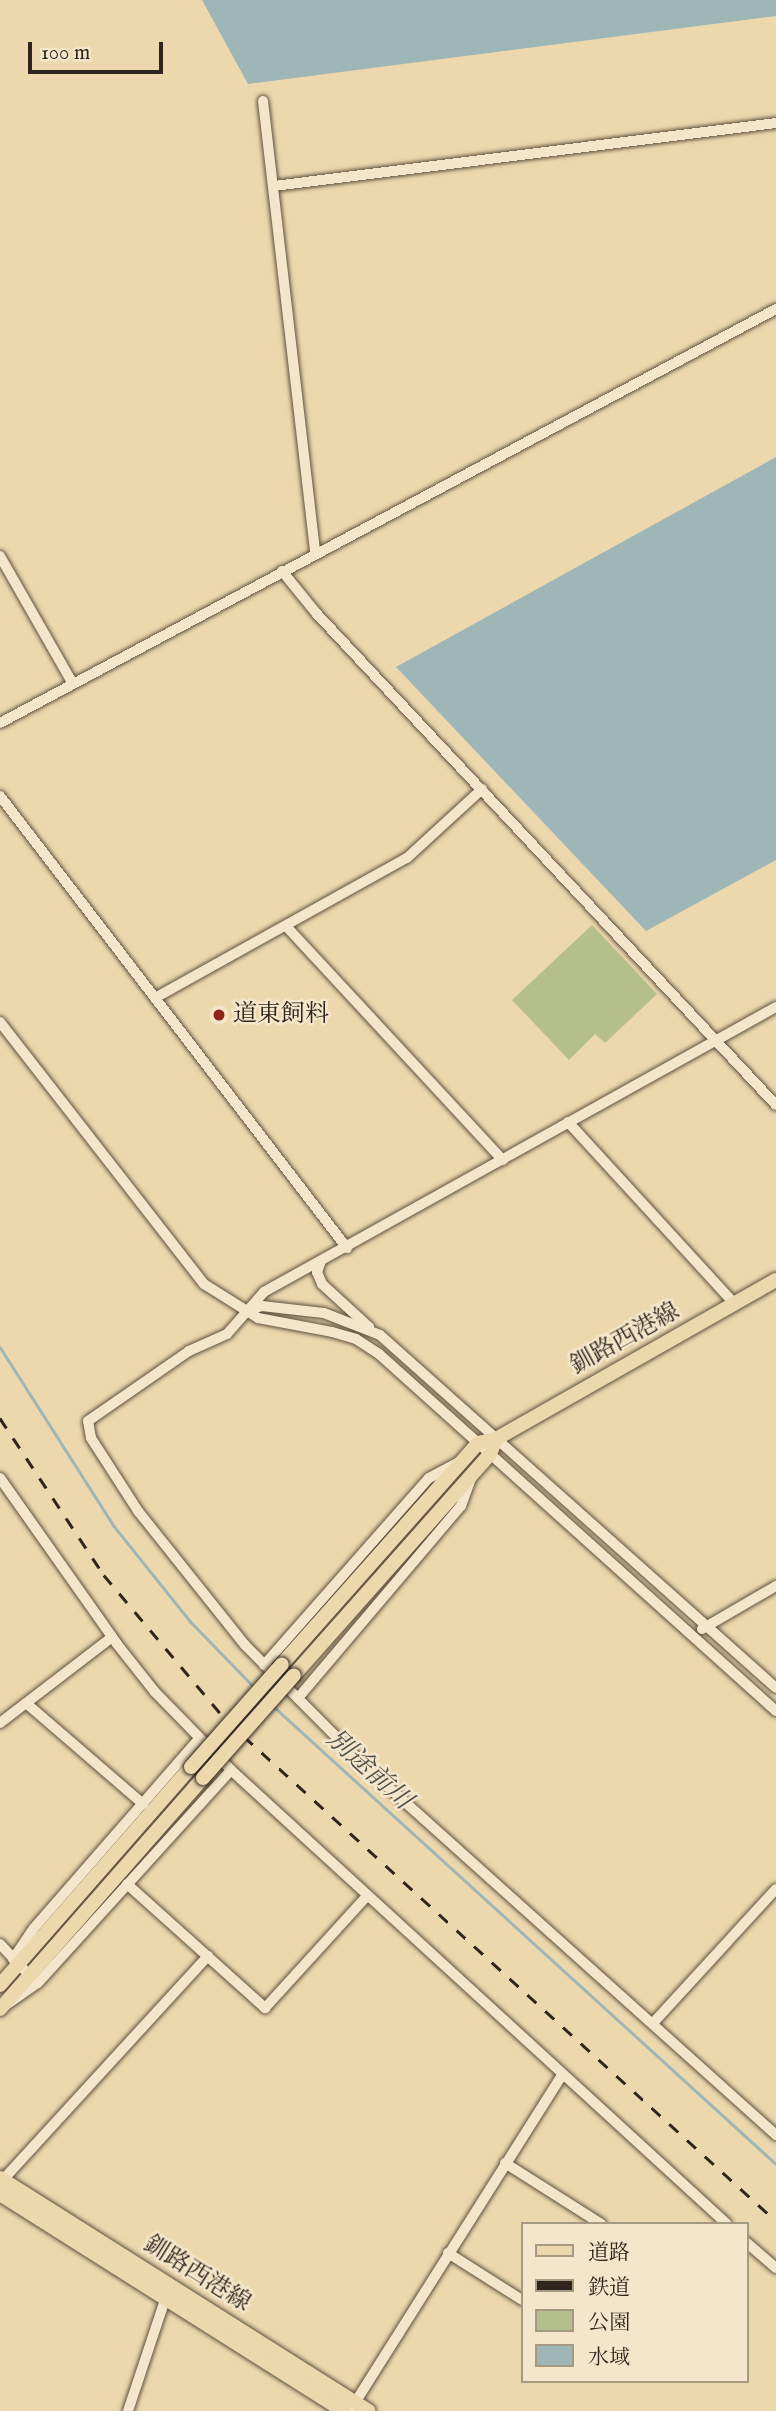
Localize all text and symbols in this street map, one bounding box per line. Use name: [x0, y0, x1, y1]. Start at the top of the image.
scale bar: [32, 28, 166, 72]
text: 100 m: [41, 40, 90, 67]
place label: 道東飼料: [233, 1001, 329, 1029]
marker: 道東飼料: [211, 1007, 227, 1023]
street label: 釧路西港線: [566, 1297, 684, 1381]
water label: 別途前川: [320, 1724, 418, 1816]
legend: [520, 2222, 748, 2383]
street label: 釧路西港線: [138, 2230, 256, 2318]
text: 道路: [588, 2240, 630, 2267]
text: 鉄道: [588, 2275, 630, 2302]
text: 公園: [588, 2310, 630, 2337]
text: 水域: [588, 2345, 630, 2372]

